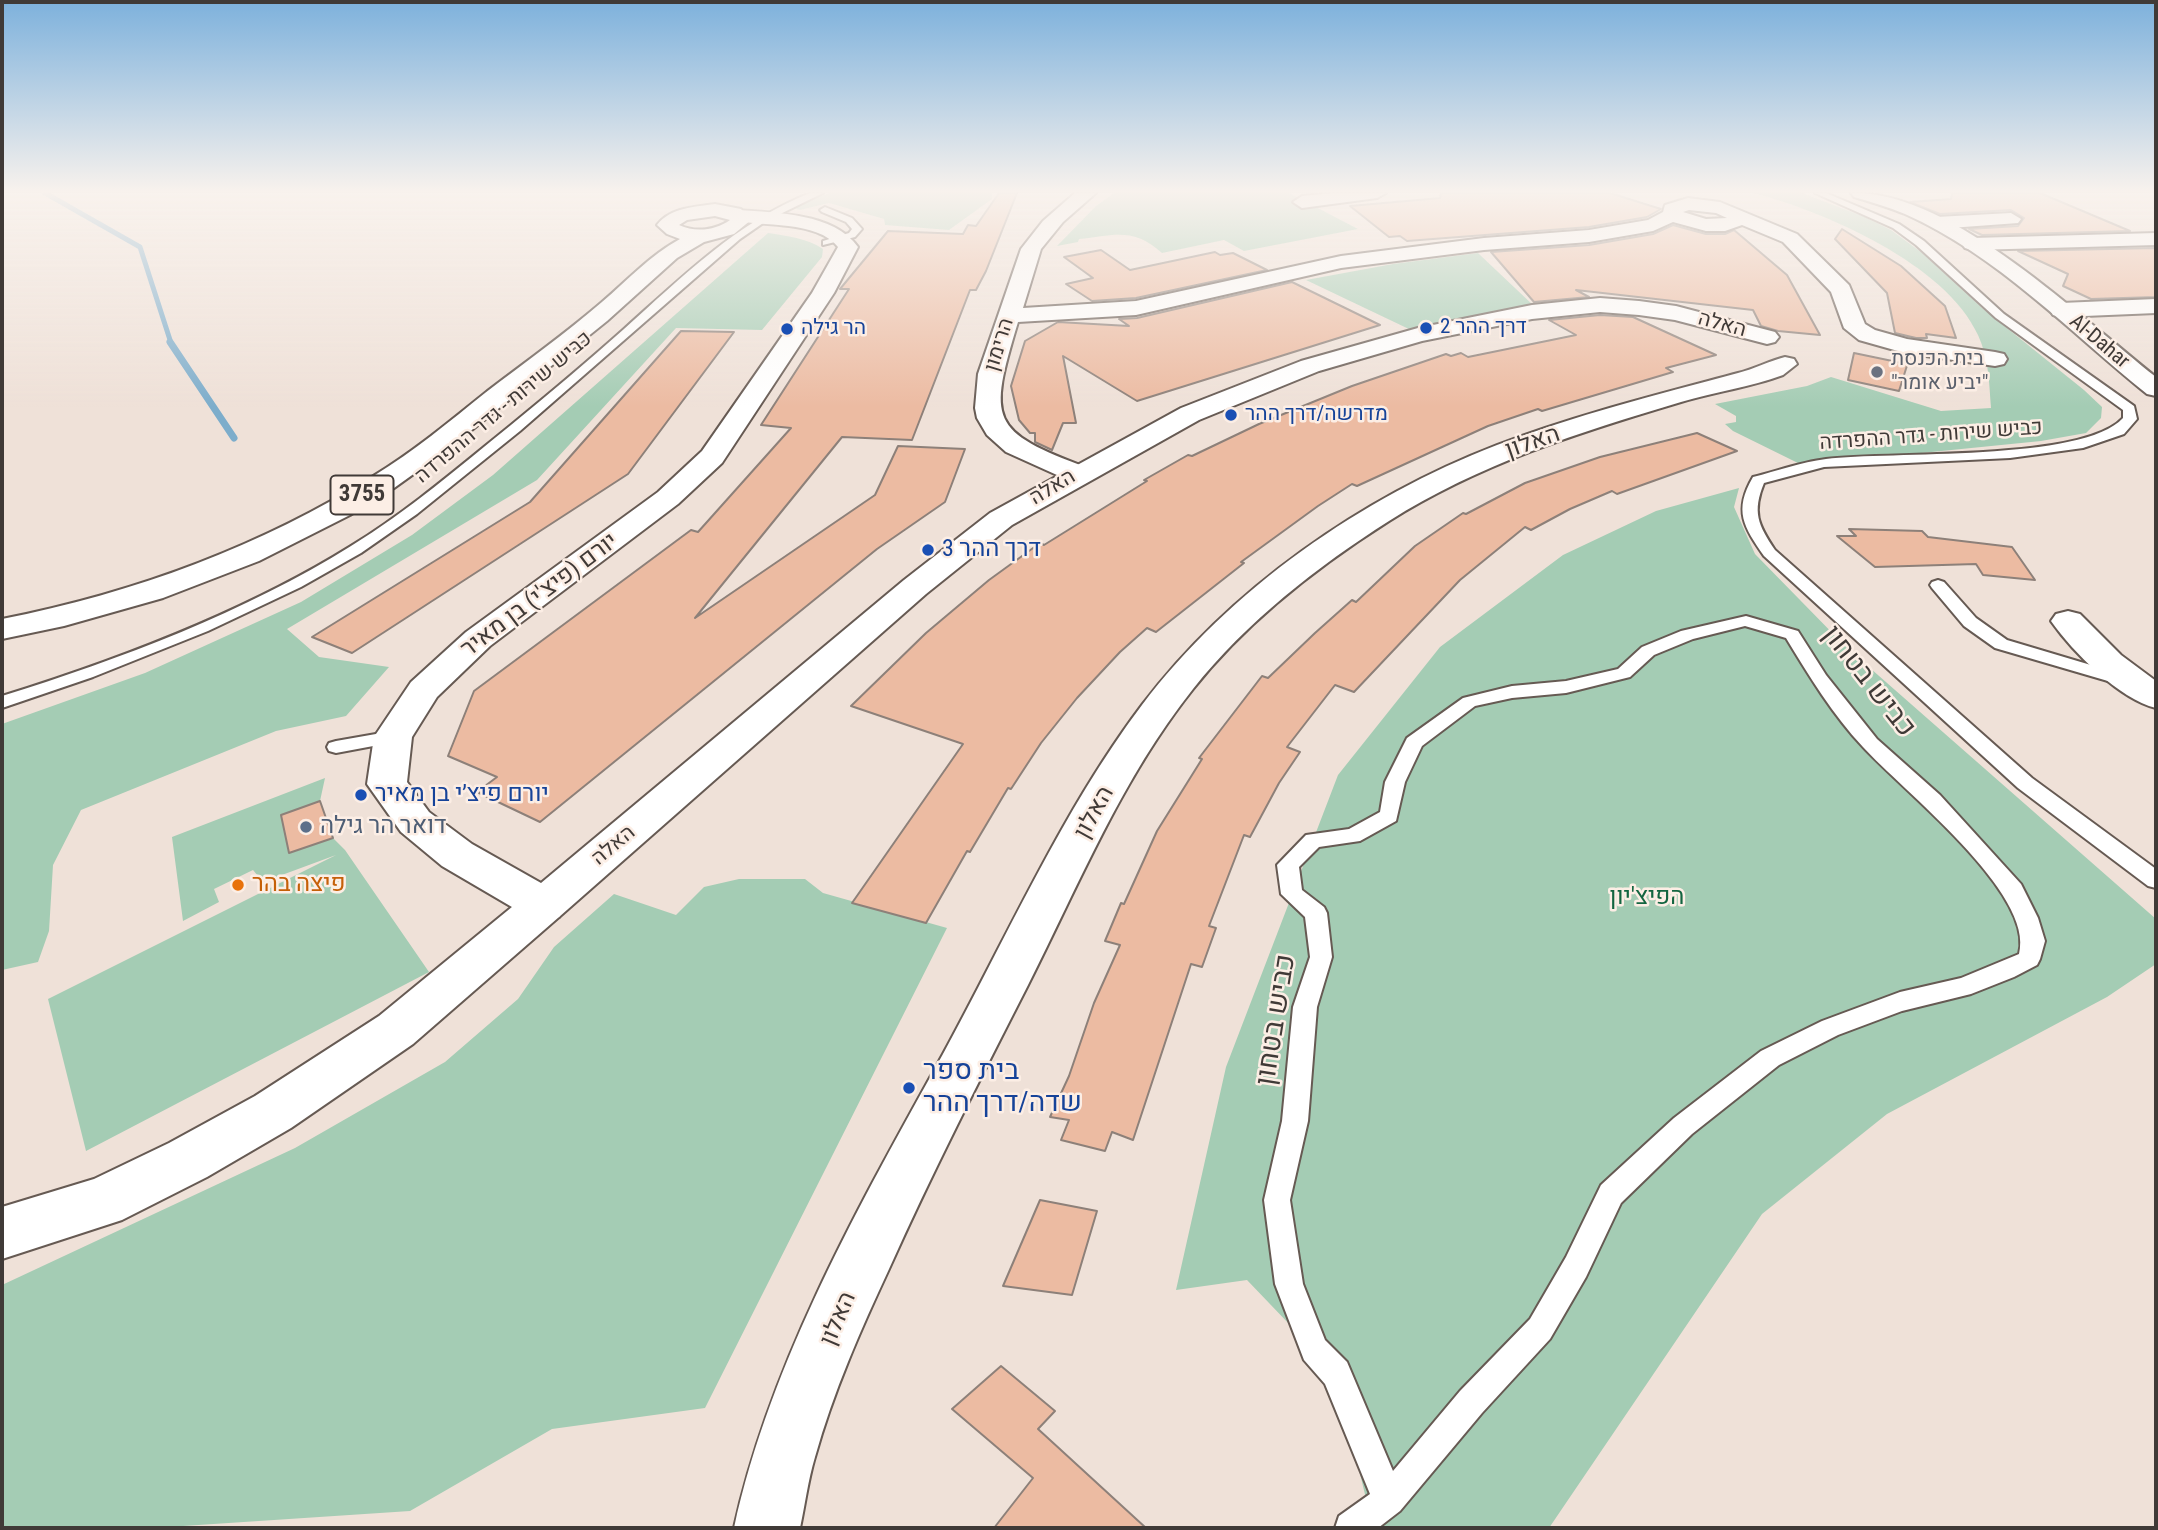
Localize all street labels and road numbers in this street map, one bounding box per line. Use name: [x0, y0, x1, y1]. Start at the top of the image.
street label: האלה: [1695, 306, 1749, 344]
street label: Al-Dahar: [2064, 310, 2134, 374]
street label: הרימון: [980, 315, 1020, 375]
street label: כביש שירות - גדר ההפרדה: [410, 327, 598, 489]
street label: כביש שירות - גדר ההפרדה: [1819, 416, 2043, 456]
street label: האלון: [1502, 420, 1564, 466]
street label: האלה: [1026, 465, 1080, 511]
road number: 3755: [330, 475, 394, 514]
street label: יורם (פיצ'י) בן מאיר: [456, 528, 624, 664]
street label: כביש בטחון: [1814, 620, 1922, 744]
street label: האלון: [1069, 782, 1121, 844]
street label: האלה: [587, 821, 641, 871]
street label: כביש בטחון: [1250, 952, 1304, 1088]
street label: האלון: [815, 1288, 863, 1350]

